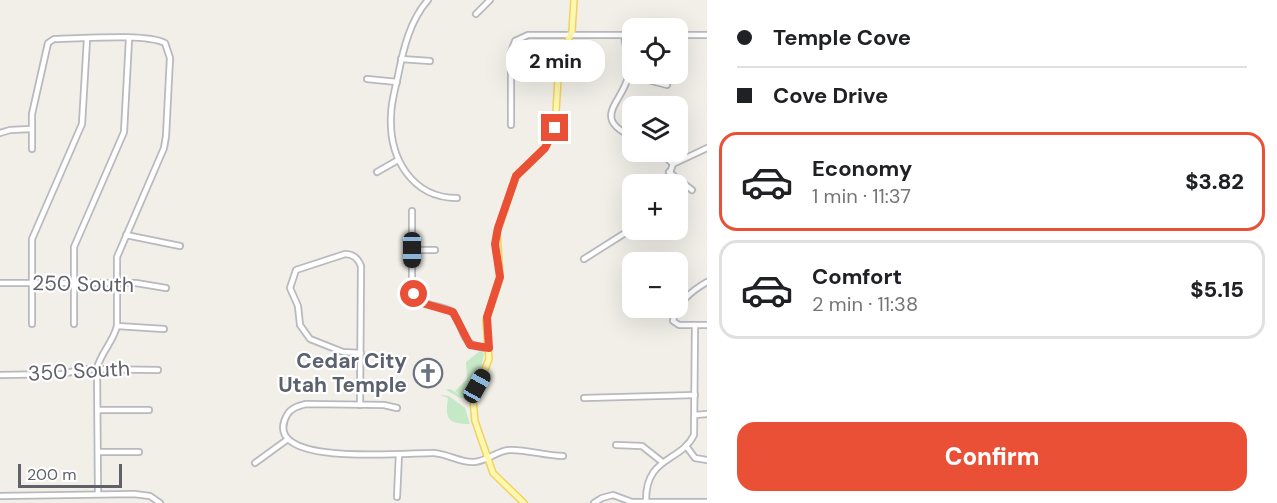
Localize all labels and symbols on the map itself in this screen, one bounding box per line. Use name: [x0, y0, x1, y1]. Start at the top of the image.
callout: 2 min: [506, 41, 604, 83]
route end: [541, 114, 568, 141]
car: [403, 232, 421, 268]
street label: 250 South: [32, 269, 134, 299]
route start: [400, 280, 427, 307]
place label: Cedar City Utah Temple: [278, 347, 407, 399]
street label: 350 South: [27, 354, 131, 388]
church icon: Cedar City Utah Temple: [412, 357, 444, 389]
car: [460, 366, 494, 406]
scale bar: [18, 461, 122, 488]

